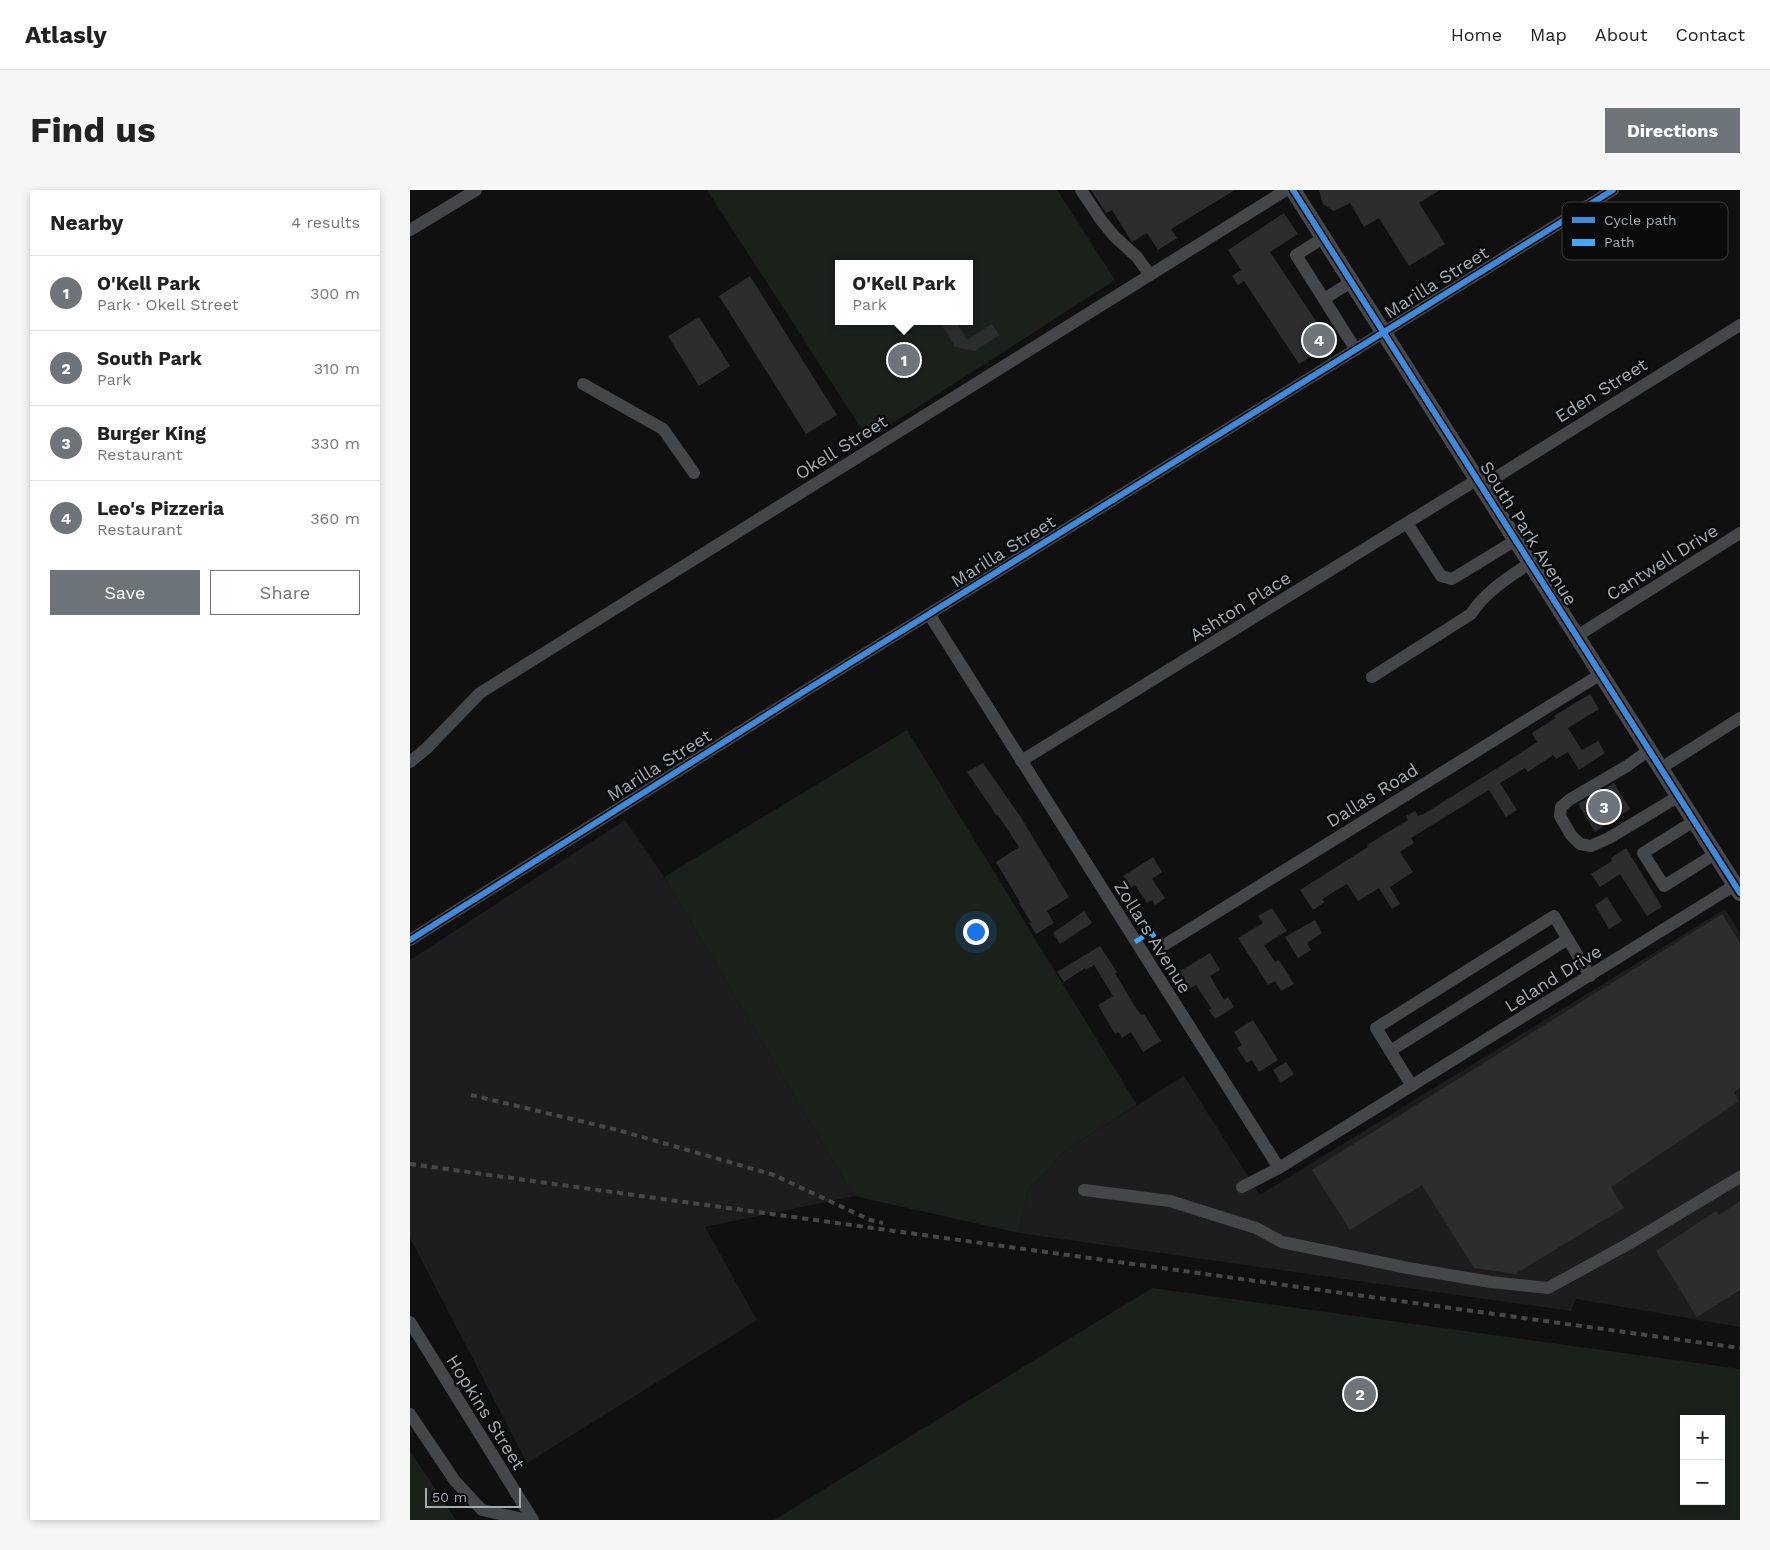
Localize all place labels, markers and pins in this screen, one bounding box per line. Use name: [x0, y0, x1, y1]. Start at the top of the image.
pin: 4: [1303, 321, 1335, 359]
pin: 1: [888, 341, 920, 379]
pin: 3: [1588, 788, 1620, 826]
pin: 2: [1344, 1375, 1376, 1413]

